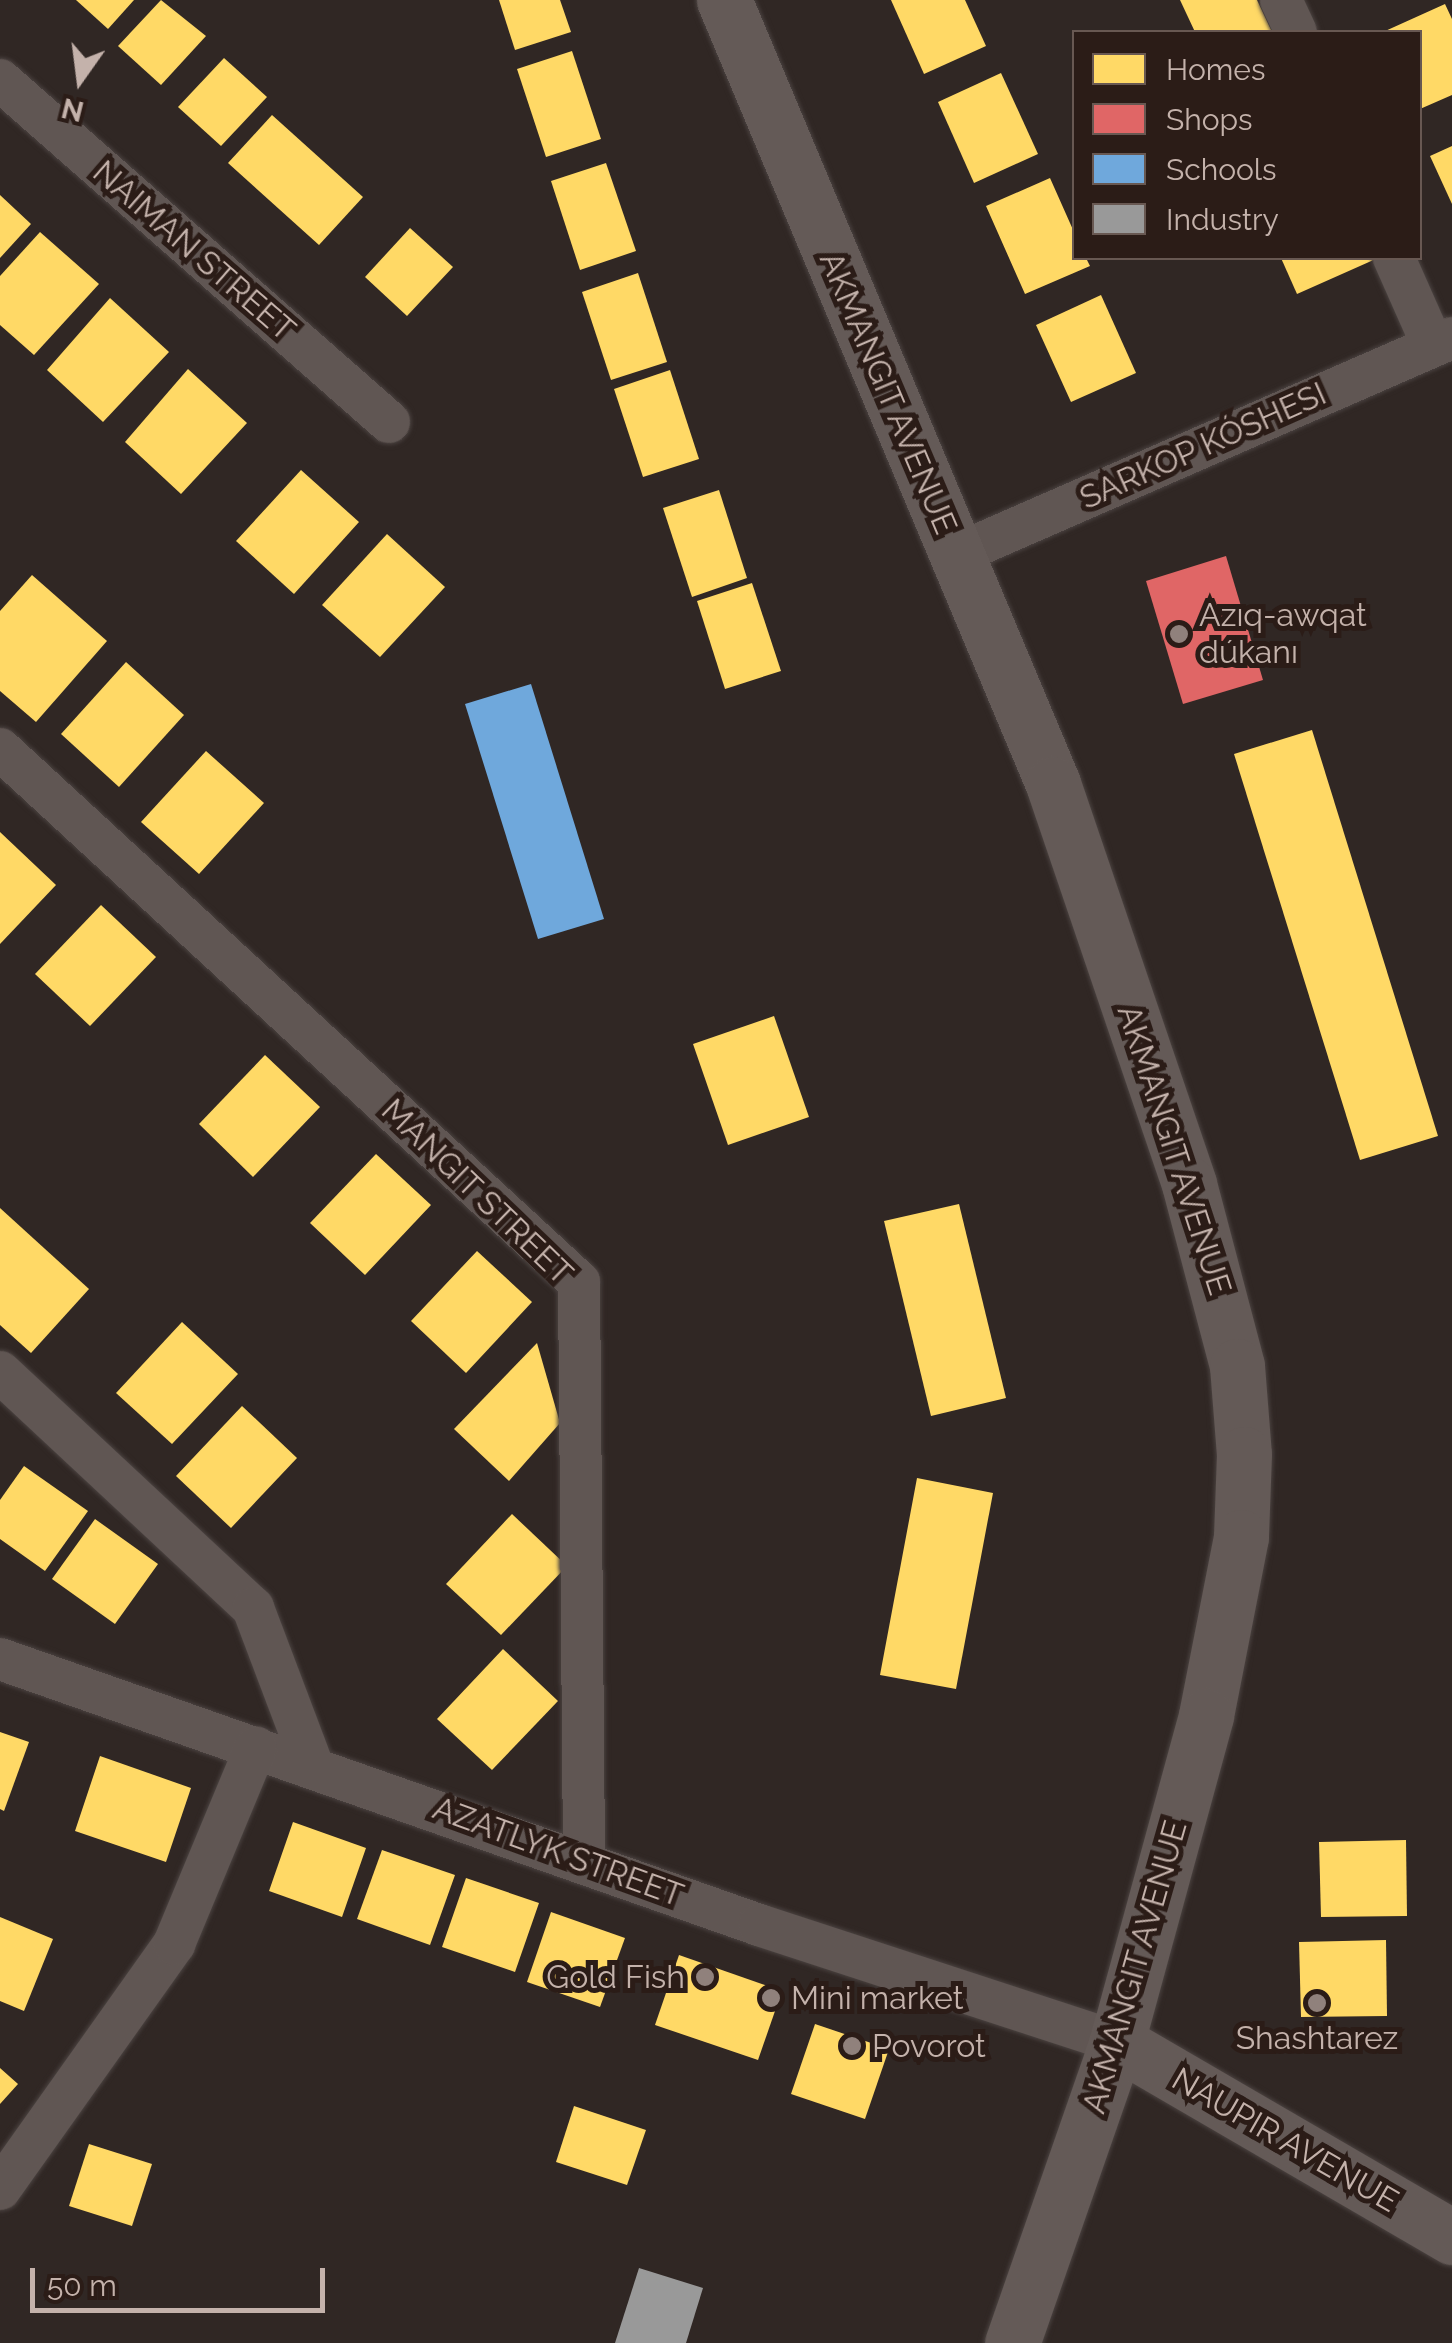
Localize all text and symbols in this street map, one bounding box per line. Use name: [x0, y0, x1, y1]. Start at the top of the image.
north arrow: [30, 30, 130, 130]
legend: [1072, 30, 1422, 260]
text: Homes: [1166, 52, 1265, 87]
text: N: [58, 91, 87, 128]
text: Shops: [1166, 102, 1253, 137]
text: Schools: [1166, 152, 1277, 187]
street label: NAIMAN STREET: [85, 153, 303, 349]
text: Industry: [1166, 202, 1279, 237]
street label: AKMANGIT AVENUE: [811, 245, 965, 541]
street label: SARKOP KÓSHESI: [1074, 374, 1332, 518]
place label: Azıq-awqat dúkanı: [1199, 597, 1367, 672]
marker: Azıq-awqat dúkanı: [1168, 623, 1190, 645]
street label: AKMANGIT AVENUE: [1109, 999, 1239, 1301]
street label: MANGIT STREET: [373, 1091, 581, 1293]
street label: AZATLYK STREET: [428, 1789, 688, 1915]
street label: AKMANGIT AVENUE: [1075, 1815, 1195, 2119]
place label: Gold Fish: [546, 1958, 685, 1996]
marker: Gold Fish: [694, 1966, 716, 1988]
place label: Mini market: [791, 1979, 963, 2017]
marker: Mini market: [760, 1987, 782, 2009]
marker: Shashtarez: [1306, 1992, 1328, 2014]
place label: Shashtarez: [1236, 2019, 1398, 2057]
place label: Povorot: [872, 2027, 986, 2065]
marker: Povorot: [841, 2035, 863, 2057]
street label: NAUPIR AVENUE: [1165, 2059, 1405, 2221]
scale bar: [35, 2248, 330, 2310]
text: 50 m: [47, 2268, 117, 2303]

